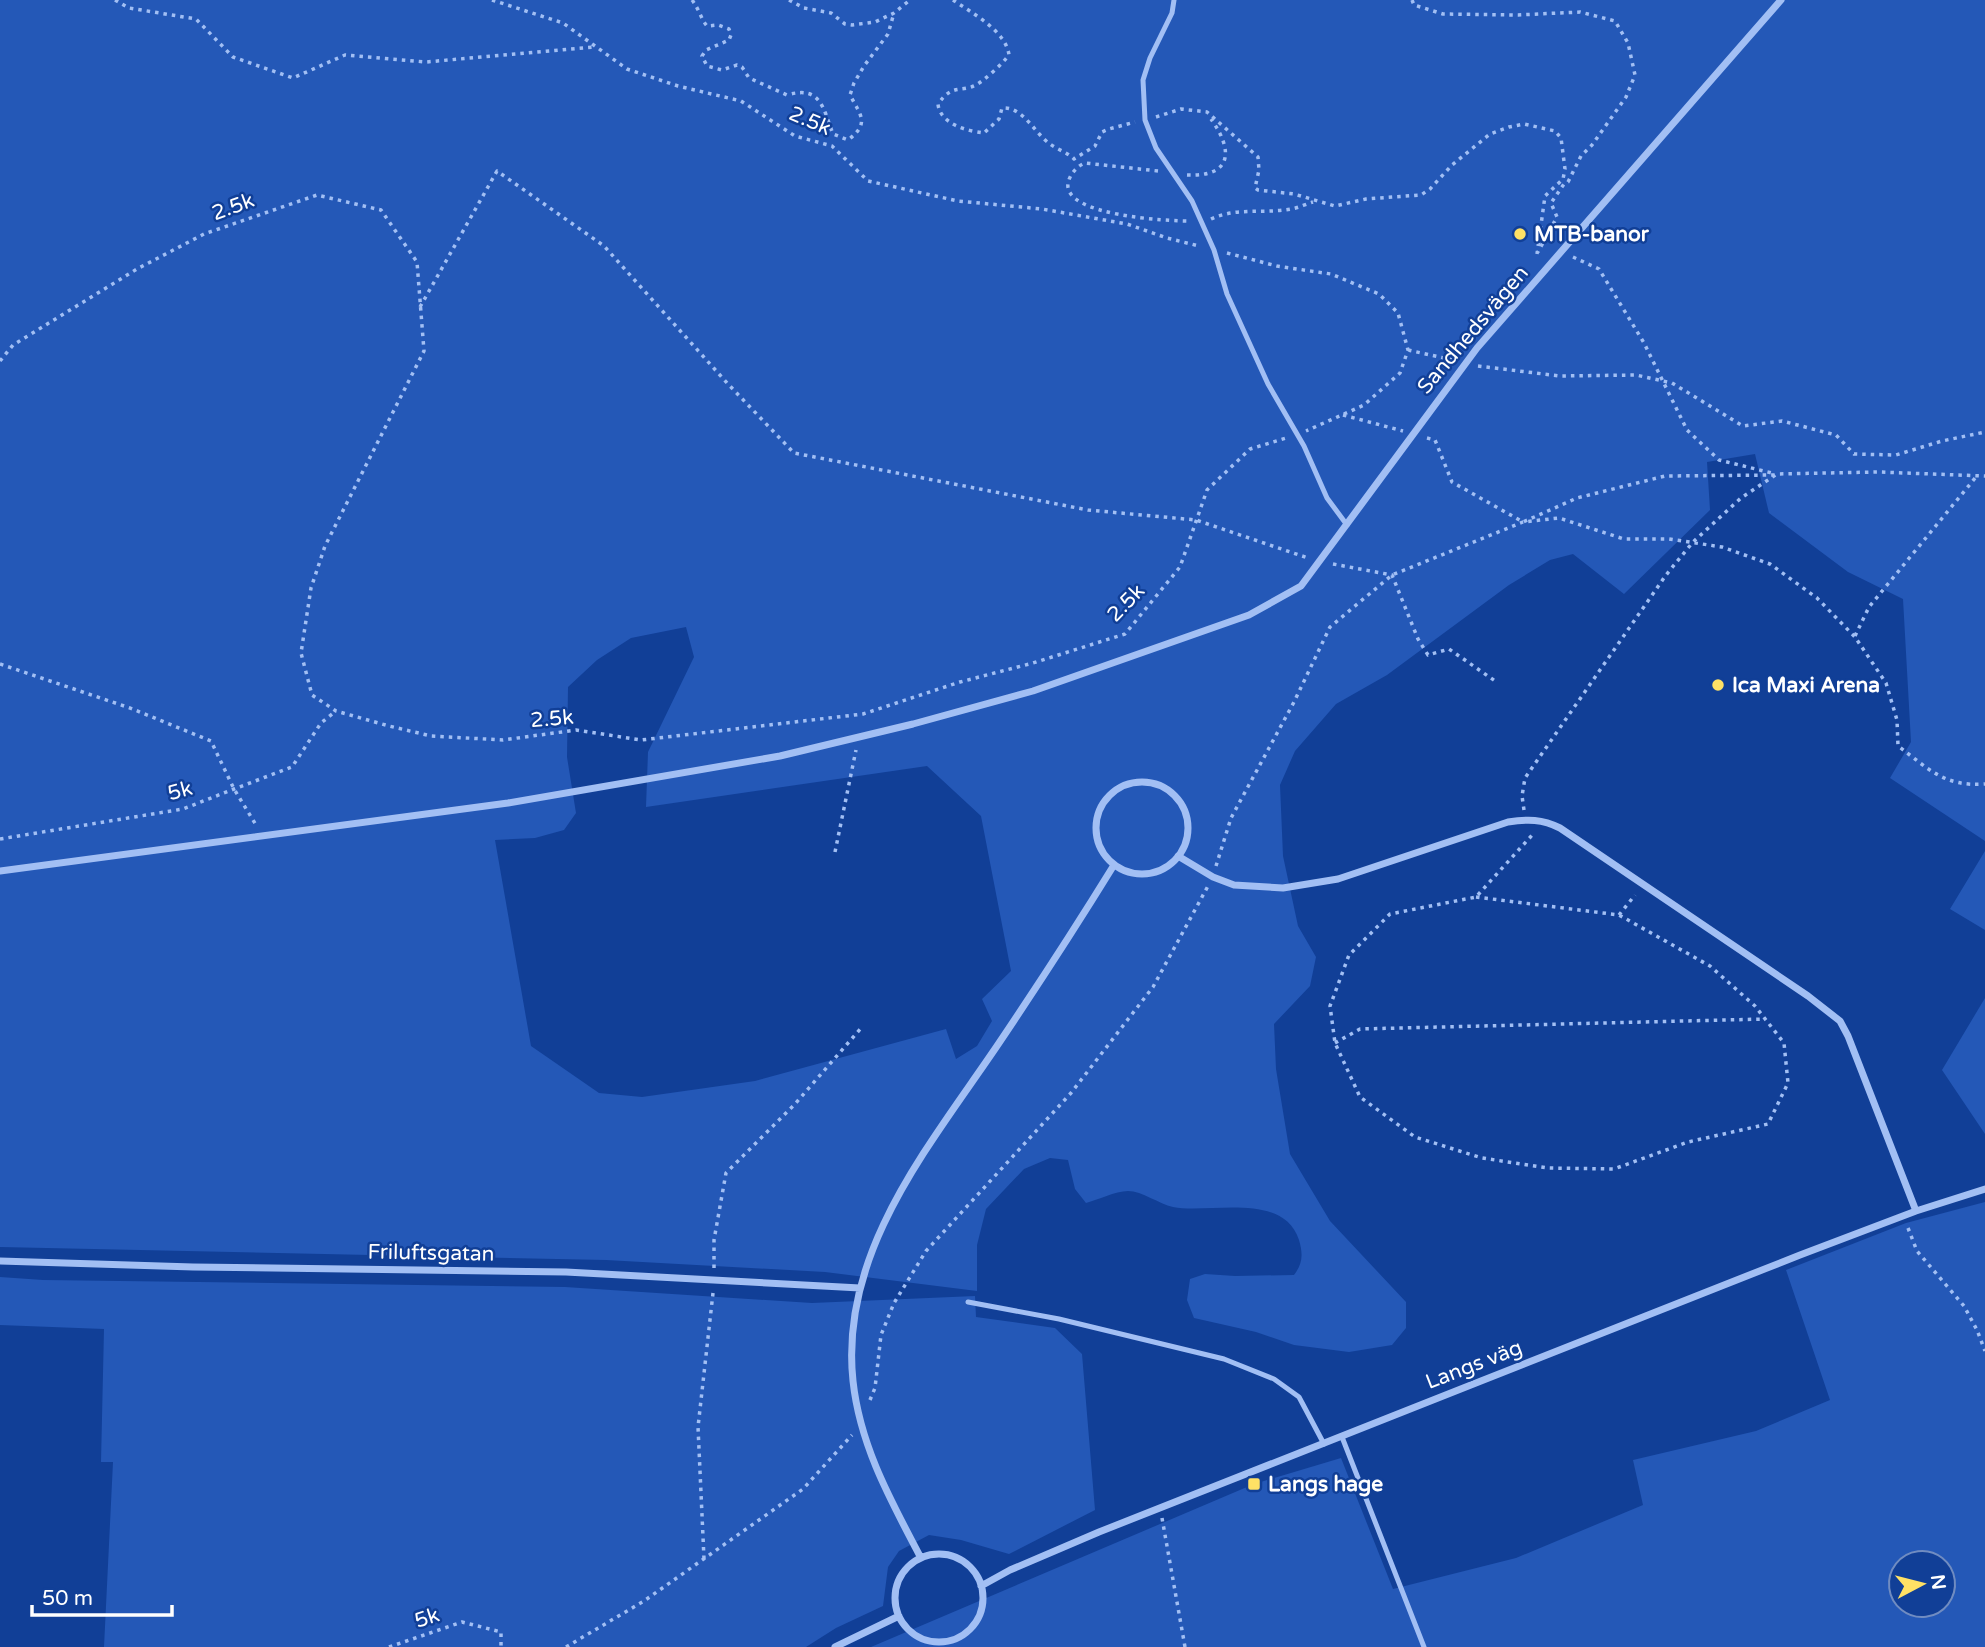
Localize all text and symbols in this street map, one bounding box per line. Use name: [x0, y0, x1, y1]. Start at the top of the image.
street label: 2.5k: [785, 101, 835, 141]
street label: 2.5k: [208, 188, 258, 226]
place label: MTB-banor: [1534, 222, 1650, 247]
marker: MTB-banor: [1512, 226, 1528, 242]
street label: Sandhedsvägen: [1412, 261, 1534, 399]
street label: 2.5k: [1102, 579, 1150, 627]
place label: Ica Maxi Arena: [1732, 673, 1880, 698]
marker: Ica Maxi Arena: [1710, 677, 1726, 693]
street label: 2.5k: [529, 705, 575, 733]
street label: 5k: [165, 776, 195, 806]
street label: Friluftsgatan: [367, 1239, 495, 1267]
street label: Langs väg: [1422, 1335, 1526, 1395]
place label: Langs hage: [1268, 1472, 1383, 1497]
marker: Langs hage: [1246, 1476, 1262, 1492]
north arrow: [1887, 1549, 1957, 1619]
text: N: [1926, 1573, 1950, 1591]
scale bar: [32, 1574, 172, 1618]
text: 50 m: [42, 1586, 93, 1611]
street label: 5k: [411, 1602, 443, 1634]

